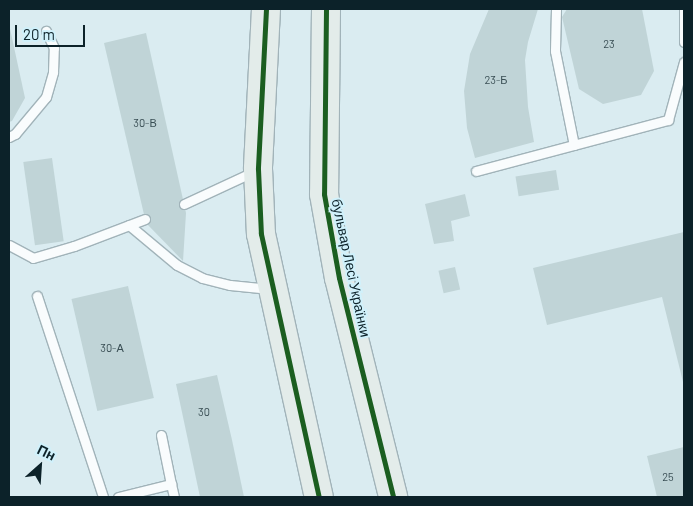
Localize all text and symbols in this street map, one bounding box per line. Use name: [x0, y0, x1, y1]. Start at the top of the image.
scale bar: [18, 15, 88, 47]
text: 20 m: [23, 25, 55, 43]
house number: 23: [603, 37, 615, 51]
house number: 23-Б: [484, 73, 508, 87]
house number: 30-В: [133, 116, 157, 130]
street label: бульвар Лесі Українки: [328, 197, 374, 339]
house number: 30-А: [100, 341, 124, 355]
house number: 30: [198, 405, 210, 419]
text: Пн: [35, 440, 59, 464]
north arrow: [15, 441, 65, 491]
house number: 25: [662, 470, 674, 484]

